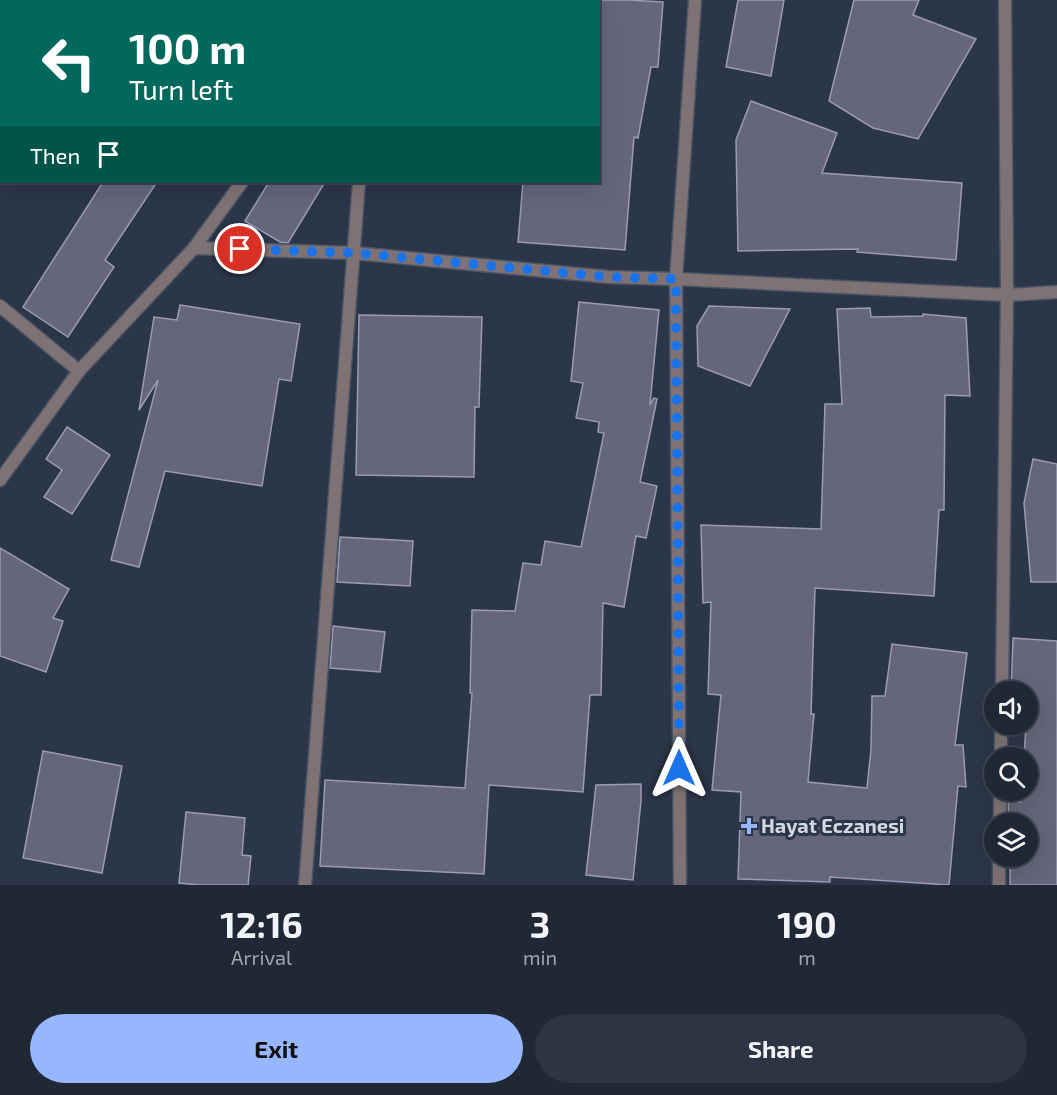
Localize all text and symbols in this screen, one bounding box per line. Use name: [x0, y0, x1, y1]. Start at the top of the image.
text: 100 m: [129, 22, 246, 72]
icon: left: [30, 24, 108, 102]
text: Turn left: [129, 73, 233, 105]
icon: arrive: [92, 138, 125, 171]
text: Then: [30, 142, 80, 168]
pin: [214, 223, 265, 274]
icon: arrive: [223, 232, 256, 265]
map controls: [984, 681, 1038, 867]
button: sound: [984, 681, 1038, 735]
position arrow: [647, 736, 711, 800]
button: search: [984, 747, 1038, 801]
place label: Hayat Eczanesi: [761, 813, 904, 838]
button: layers: [984, 813, 1038, 867]
marker: Hayat Eczanesi: [742, 819, 756, 833]
text: 12:16: [220, 902, 303, 945]
text: 3: [530, 902, 550, 945]
text: 190: [777, 902, 837, 945]
text: Arrival: [231, 945, 292, 969]
text: min: [523, 945, 557, 969]
text: m: [798, 945, 816, 969]
button: Exit: [30, 1014, 523, 1083]
button: Share: [535, 1014, 1027, 1083]

